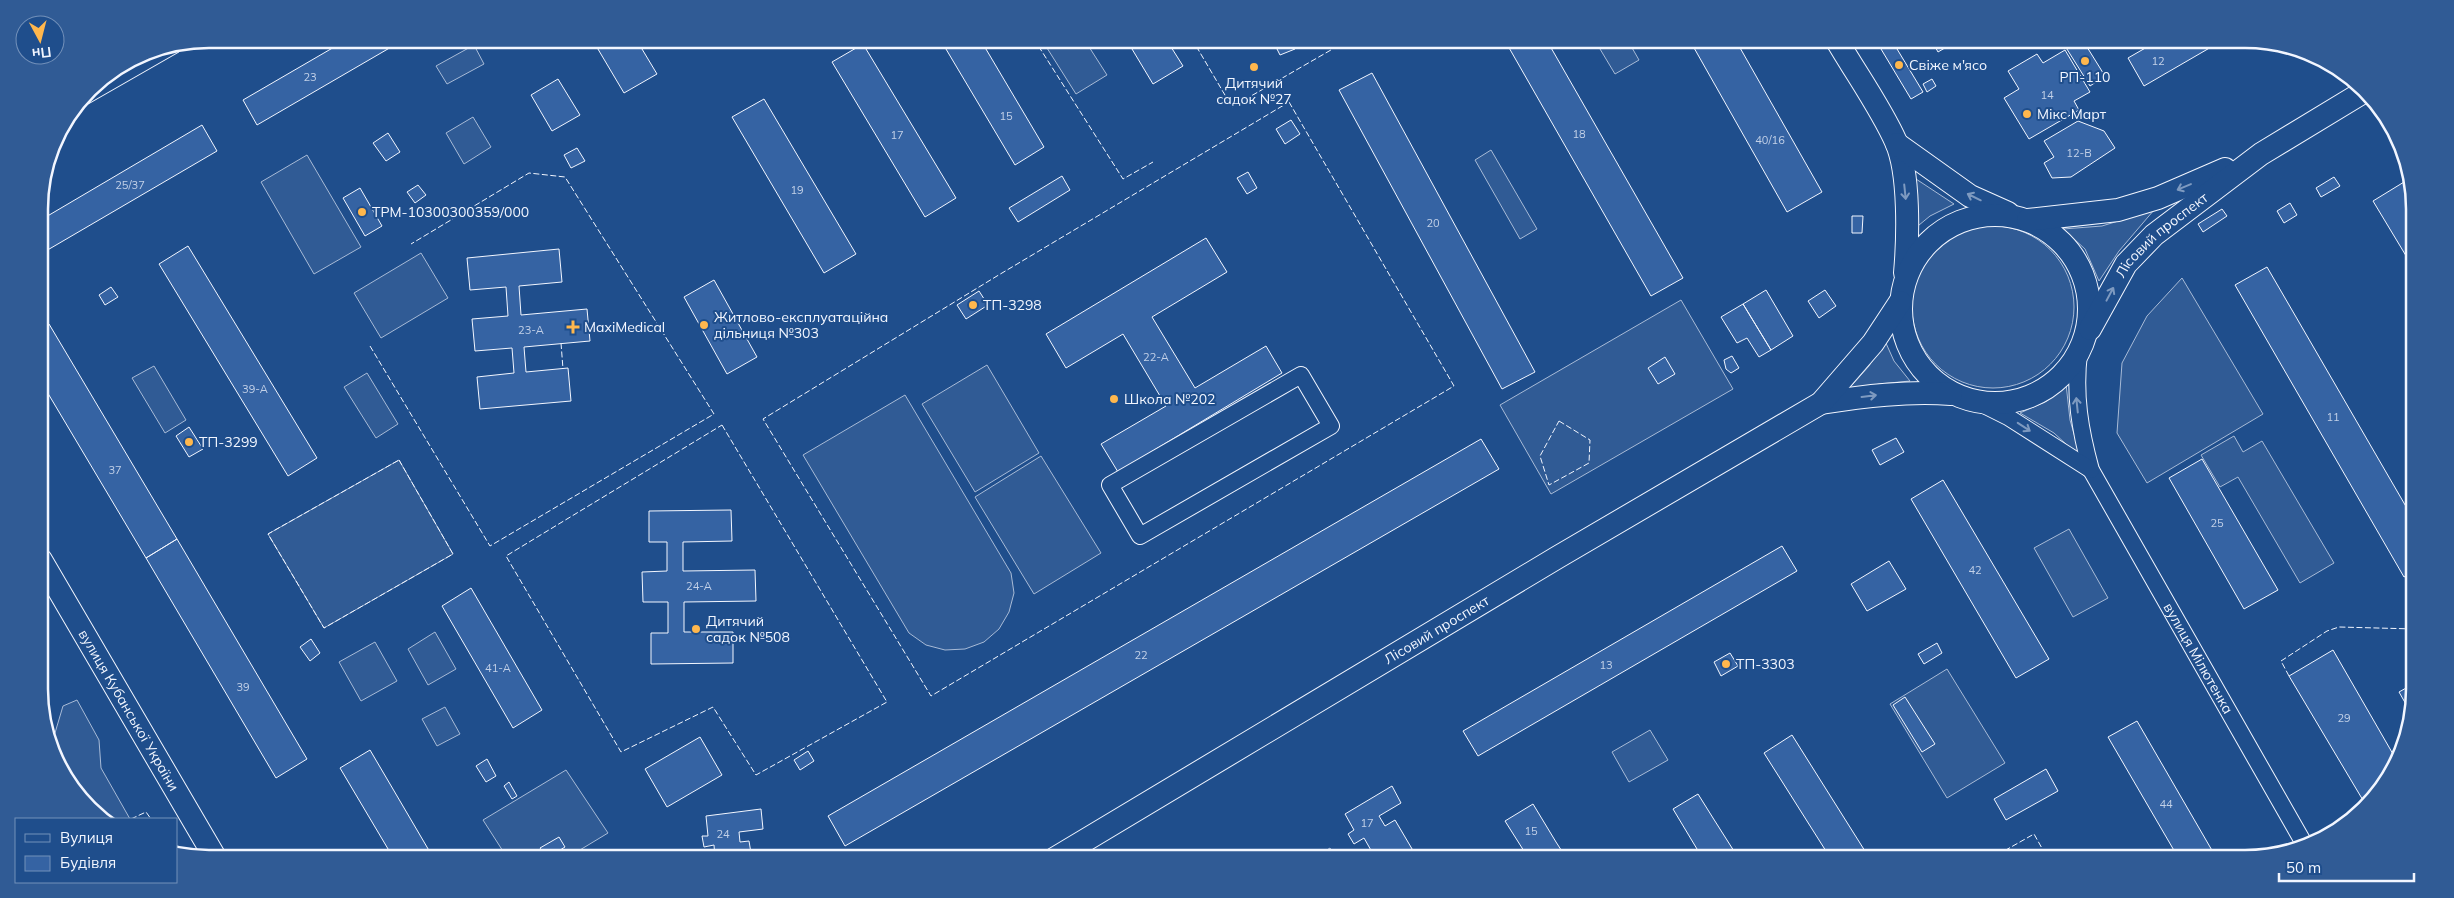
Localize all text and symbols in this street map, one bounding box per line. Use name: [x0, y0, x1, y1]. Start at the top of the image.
north arrow: [15, 15, 65, 65]
text: Пн: [31, 43, 52, 63]
house number: 12: [2151, 54, 2165, 68]
marker: РП-110: [2079, 55, 2091, 67]
place label: Свіже м'ясо: [1909, 56, 1987, 74]
marker: Свіже м'ясо: [1893, 59, 1905, 71]
marker: Дитячий садок №27: [1248, 61, 1260, 73]
place label: РП-110: [2059, 68, 2111, 86]
house number: 23: [303, 70, 317, 84]
place label: Дитячий садок №27: [1216, 74, 1292, 108]
house number: 14: [2040, 88, 2054, 102]
place label: Мікс Март: [2037, 105, 2107, 123]
marker: Мікс Март: [2021, 108, 2033, 120]
house number: 15: [999, 109, 1013, 123]
house number: 18: [1572, 127, 1586, 141]
house number: 17: [890, 128, 904, 142]
house number: 40/16: [1755, 133, 1785, 147]
house number: 12-В: [2066, 146, 2092, 160]
house number: 25/37: [115, 178, 145, 192]
one-way arrow: [2177, 182, 2192, 192]
house number: 19: [790, 183, 804, 197]
one-way arrow: [1900, 183, 1910, 199]
street label: Лісовий проспект: [2111, 188, 2212, 281]
one-way arrow: [1967, 192, 1982, 201]
place label: ТРМ-10300300359/000: [372, 203, 529, 221]
marker: ТРМ-10300300359/000: [356, 206, 368, 218]
house number: 20: [1426, 216, 1440, 230]
one-way arrow: [2105, 287, 2115, 301]
place label: ТП-3298: [983, 296, 1042, 314]
marker: ТП-3298: [967, 299, 979, 311]
place label: Житлово-експлуатаційна дільниця №303: [714, 308, 888, 342]
place label: MaxiMedical: [584, 318, 665, 336]
marker: Житлово-експлуатаційна дільниця №303: [698, 319, 710, 331]
marker: MaxiMedical: [566, 320, 580, 334]
house number: 23-А: [518, 323, 544, 337]
house number: 22-А: [1143, 350, 1169, 364]
house number: 39-А: [242, 382, 268, 396]
place label: Школа №202: [1124, 390, 1216, 408]
one-way arrow: [1861, 391, 1877, 401]
marker: Школа №202: [1108, 393, 1120, 405]
one-way arrow: [2072, 398, 2082, 414]
house number: 11: [2326, 410, 2340, 424]
one-way arrow: [2017, 422, 2031, 433]
place label: ТП-3299: [199, 433, 258, 451]
marker: ТП-3299: [183, 436, 195, 448]
house number: 37: [108, 463, 122, 477]
house number: 25: [2210, 516, 2224, 530]
house number: 42: [1968, 563, 1982, 577]
house number: 24-А: [686, 579, 712, 593]
street label: Лісовий проспект: [1381, 591, 1493, 668]
street label: вулиця Мілютенка: [2160, 599, 2237, 717]
place label: Дитячий садок №508: [706, 612, 790, 646]
marker: Дитячий садок №508: [690, 623, 702, 635]
street label: вулиця Кубанської України: [75, 626, 183, 794]
house number: 22: [1134, 648, 1148, 662]
place label: ТП-3303: [1736, 655, 1795, 673]
house number: 13: [1599, 658, 1613, 672]
marker: ТП-3303: [1720, 658, 1732, 670]
house number: 41-А: [485, 661, 511, 675]
house number: 39: [236, 680, 250, 694]
house number: 29: [2337, 711, 2351, 725]
house number: 44: [2159, 797, 2173, 811]
house number: 17: [1360, 816, 1374, 830]
legend: [15, 818, 178, 883]
house number: 15: [1524, 824, 1538, 838]
house number: 24: [716, 827, 730, 841]
text: Вулиця: [60, 828, 113, 847]
scale bar: [2279, 850, 2414, 882]
text: Будівля: [60, 853, 116, 872]
text: 50 m: [2286, 858, 2321, 877]

